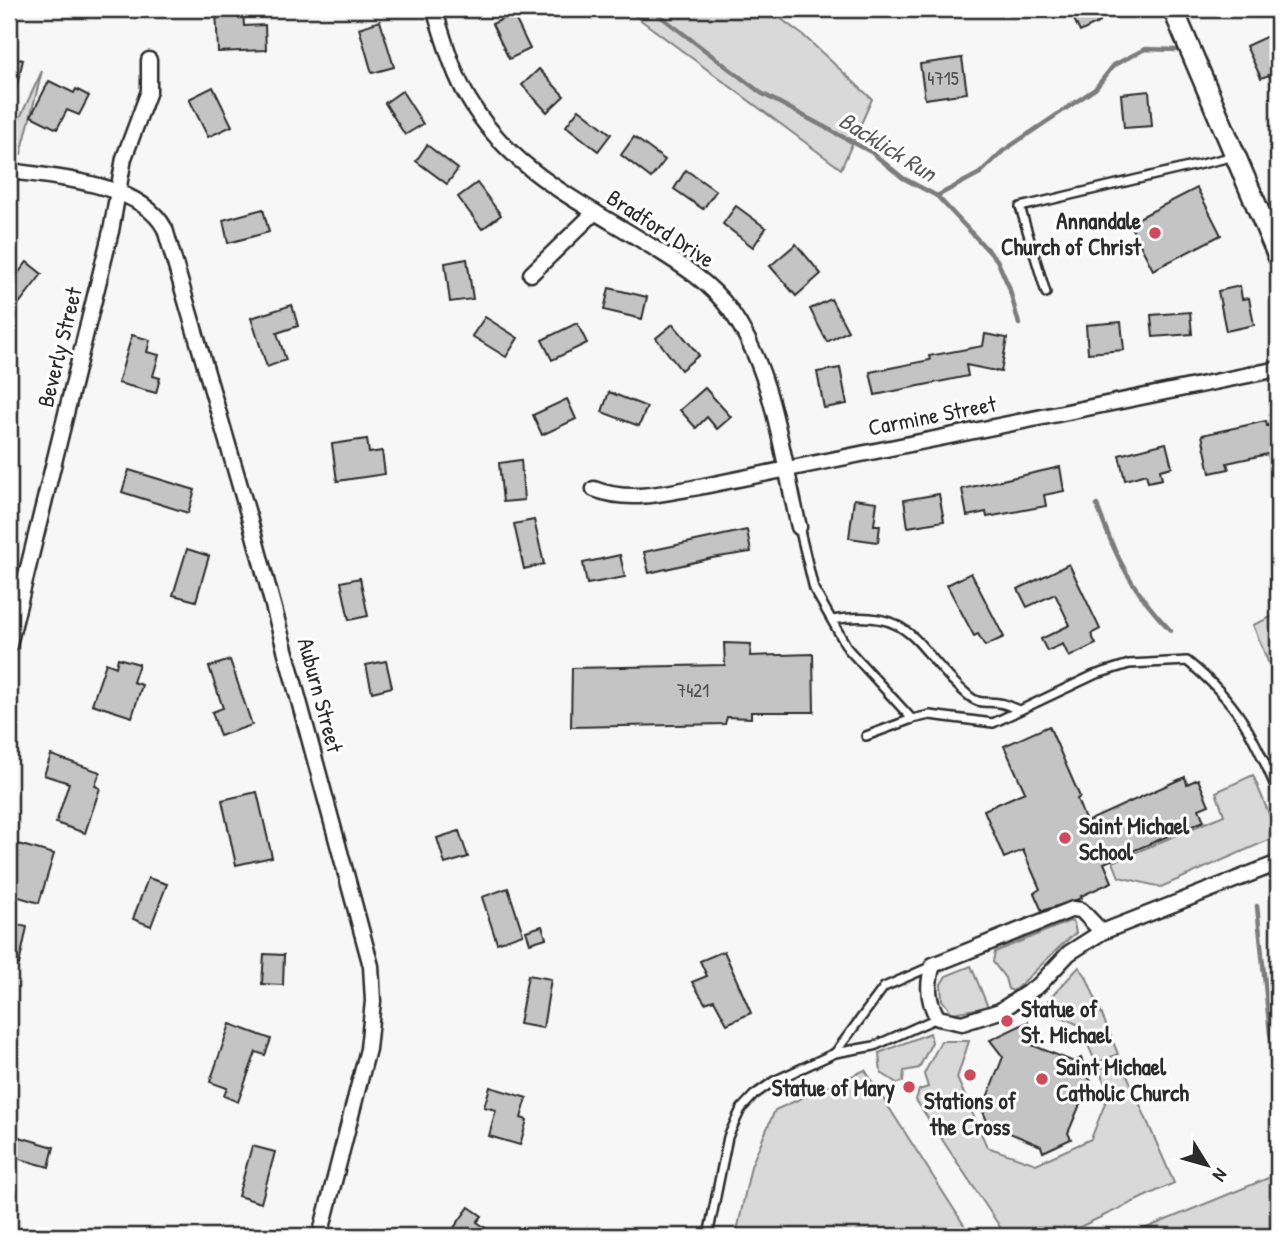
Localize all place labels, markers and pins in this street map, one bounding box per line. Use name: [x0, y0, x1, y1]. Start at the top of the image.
place label: Annandale Church of Christ: [1001, 205, 1142, 262]
marker: Annandale Church of Christ: [1147, 225, 1163, 241]
place label: Saint Michael School: [1079, 810, 1190, 867]
marker: Saint Michael School: [1057, 830, 1073, 846]
place label: Statue of St. Michael: [1021, 993, 1112, 1050]
marker: Statue of St. Michael: [999, 1013, 1015, 1029]
place label: Saint Michael Catholic Church: [1056, 1051, 1189, 1108]
marker: Stations of the Cross: [962, 1067, 978, 1083]
marker: Saint Michael Catholic Church: [1034, 1071, 1050, 1087]
place label: Statue of Mary: [772, 1072, 895, 1104]
marker: Statue of Mary: [901, 1079, 917, 1095]
place label: Stations of the Cross: [924, 1085, 1017, 1142]

